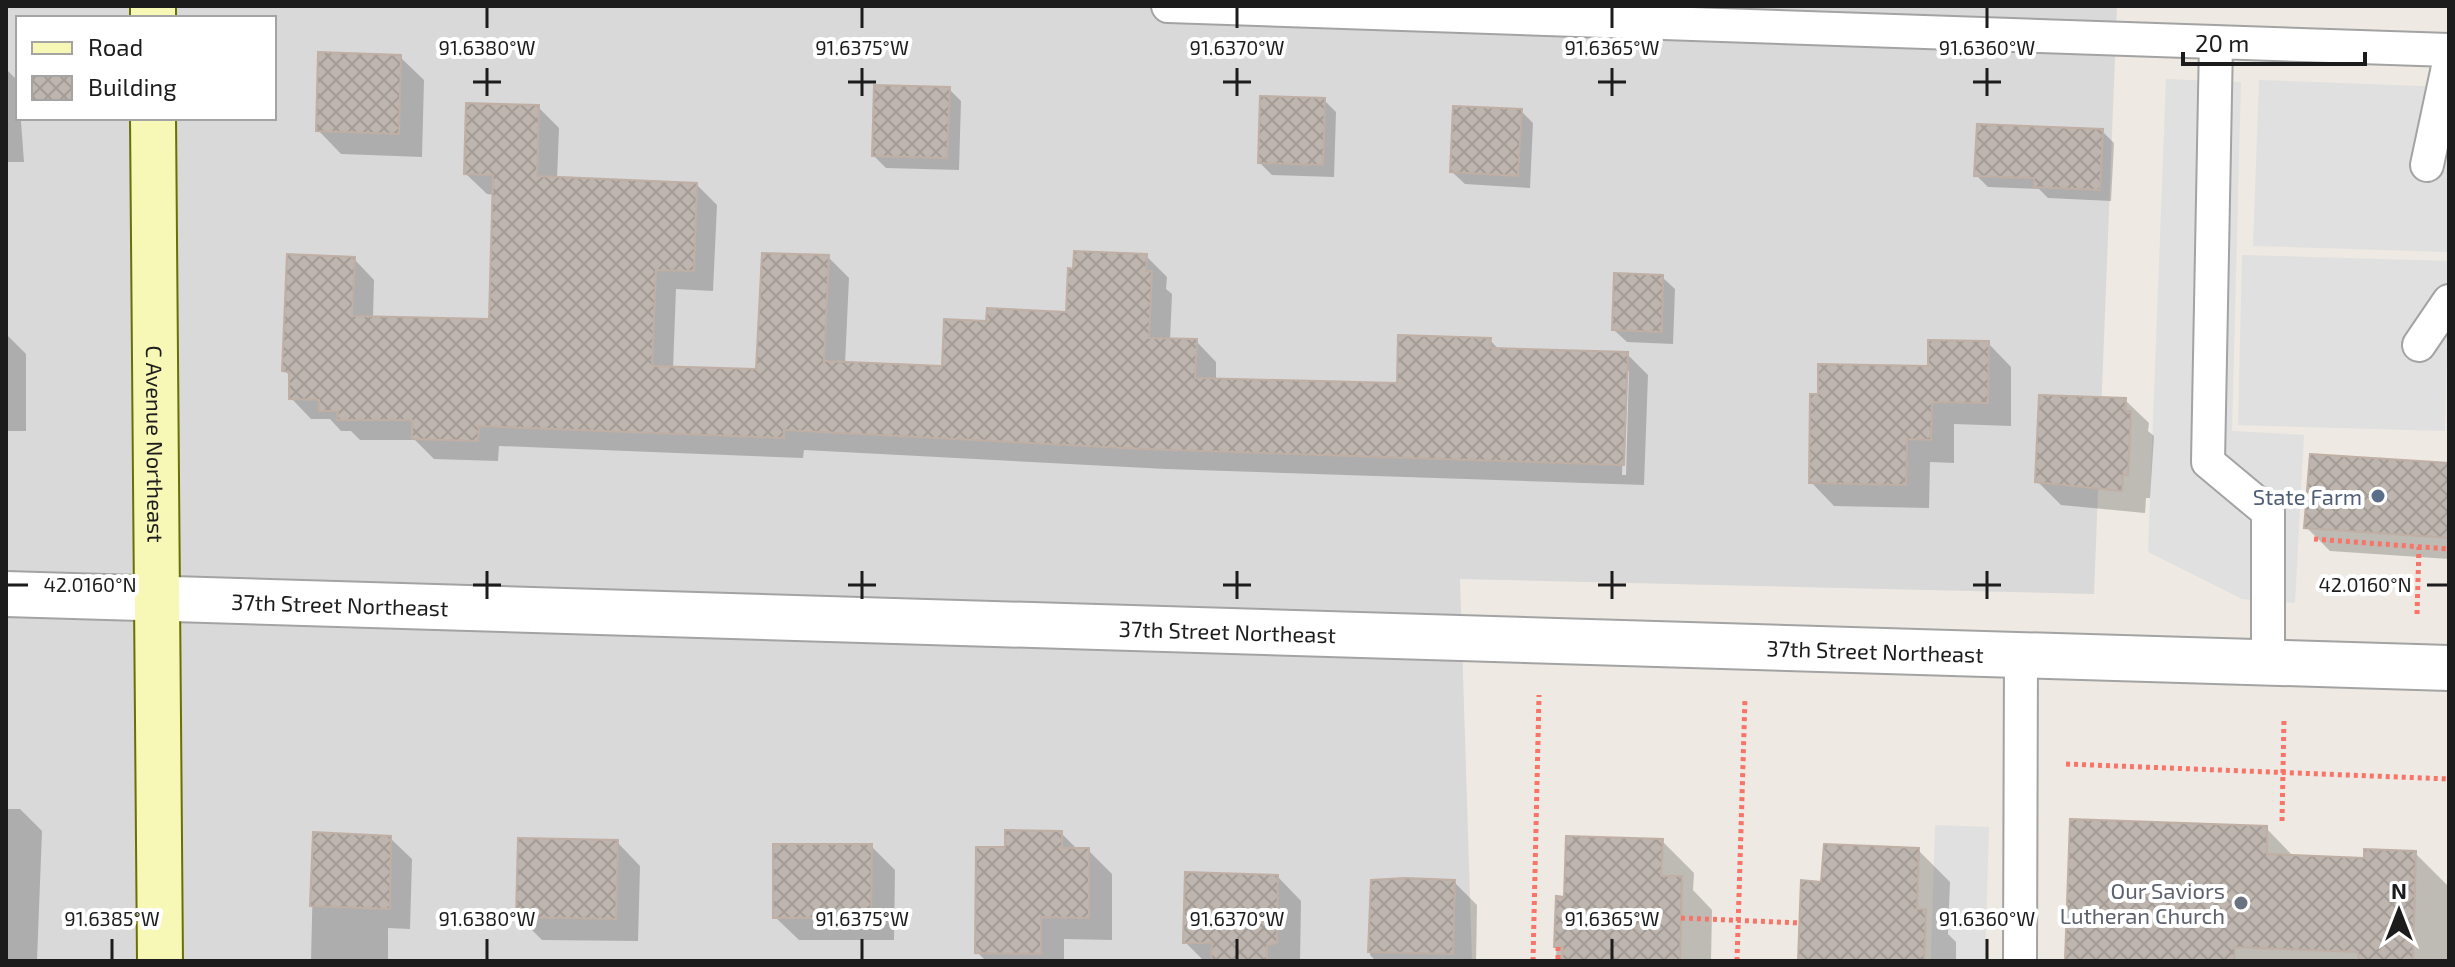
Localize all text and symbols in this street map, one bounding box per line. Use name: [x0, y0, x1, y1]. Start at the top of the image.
legend: [16, 16, 276, 120]
scale bar: [2183, 16, 2365, 66]
text: 20 m: [2195, 28, 2249, 57]
text: Road: [88, 32, 143, 61]
text: 91.6380°W: [439, 35, 536, 59]
text: 91.6375°W: [815, 35, 909, 59]
text: 91.6370°W: [1189, 35, 1285, 59]
text: 91.6365°W: [1565, 35, 1659, 59]
text: 91.6360°W: [1939, 35, 2035, 59]
text: Building: [88, 72, 177, 101]
street label: C Avenue Northeast: [142, 345, 170, 543]
place label: State Farm: [2253, 483, 2362, 509]
marker: State Farm: [2369, 487, 2387, 505]
text: 42.0160°N: [44, 572, 137, 596]
text: 42.0160°N: [2319, 572, 2412, 596]
street label: 37th Street Northeast: [231, 588, 449, 620]
street label: 37th Street Northeast: [1118, 615, 1336, 647]
street label: 37th Street Northeast: [1766, 634, 1984, 667]
north arrow: [2359, 871, 2439, 951]
place label: Our Saviors Lutheran Church: [2060, 877, 2225, 928]
text: N: [2391, 877, 2407, 903]
marker: Our Saviors Lutheran Church: [2232, 894, 2250, 912]
text: 91.6385°W: [64, 906, 160, 930]
text: 91.6380°W: [439, 906, 536, 930]
text: 91.6375°W: [815, 906, 909, 930]
text: 91.6370°W: [1189, 906, 1285, 930]
text: 91.6365°W: [1565, 906, 1659, 930]
text: 91.6360°W: [1939, 906, 2035, 930]

